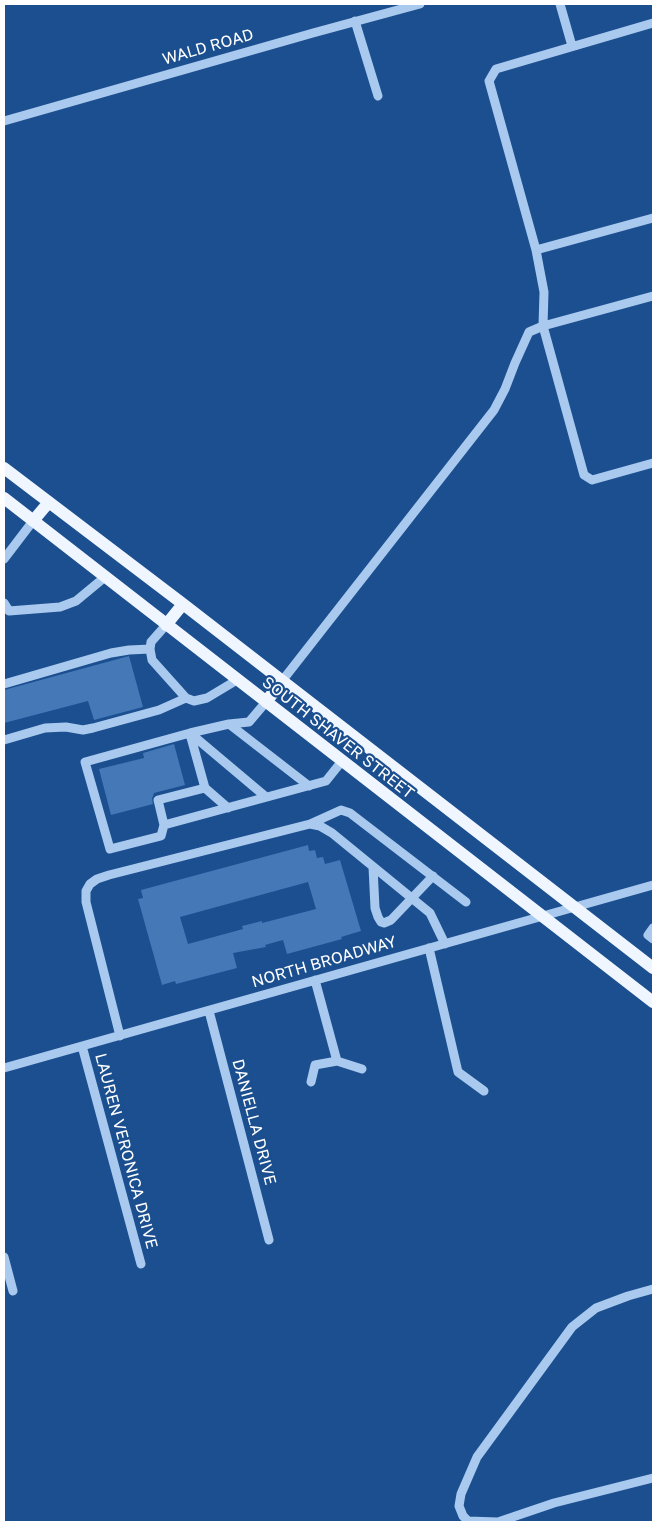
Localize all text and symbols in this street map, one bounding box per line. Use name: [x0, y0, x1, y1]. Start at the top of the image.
street label: WALD ROAD: [160, 25, 256, 69]
street label: SOUTH SHAVER STREET: [258, 673, 418, 803]
street label: NORTH BROADWAY: [250, 932, 398, 992]
street label: LAUREN VERONICA DRIVE: [91, 1051, 161, 1251]
street label: DANIELLA DRIVE: [228, 1057, 280, 1187]

